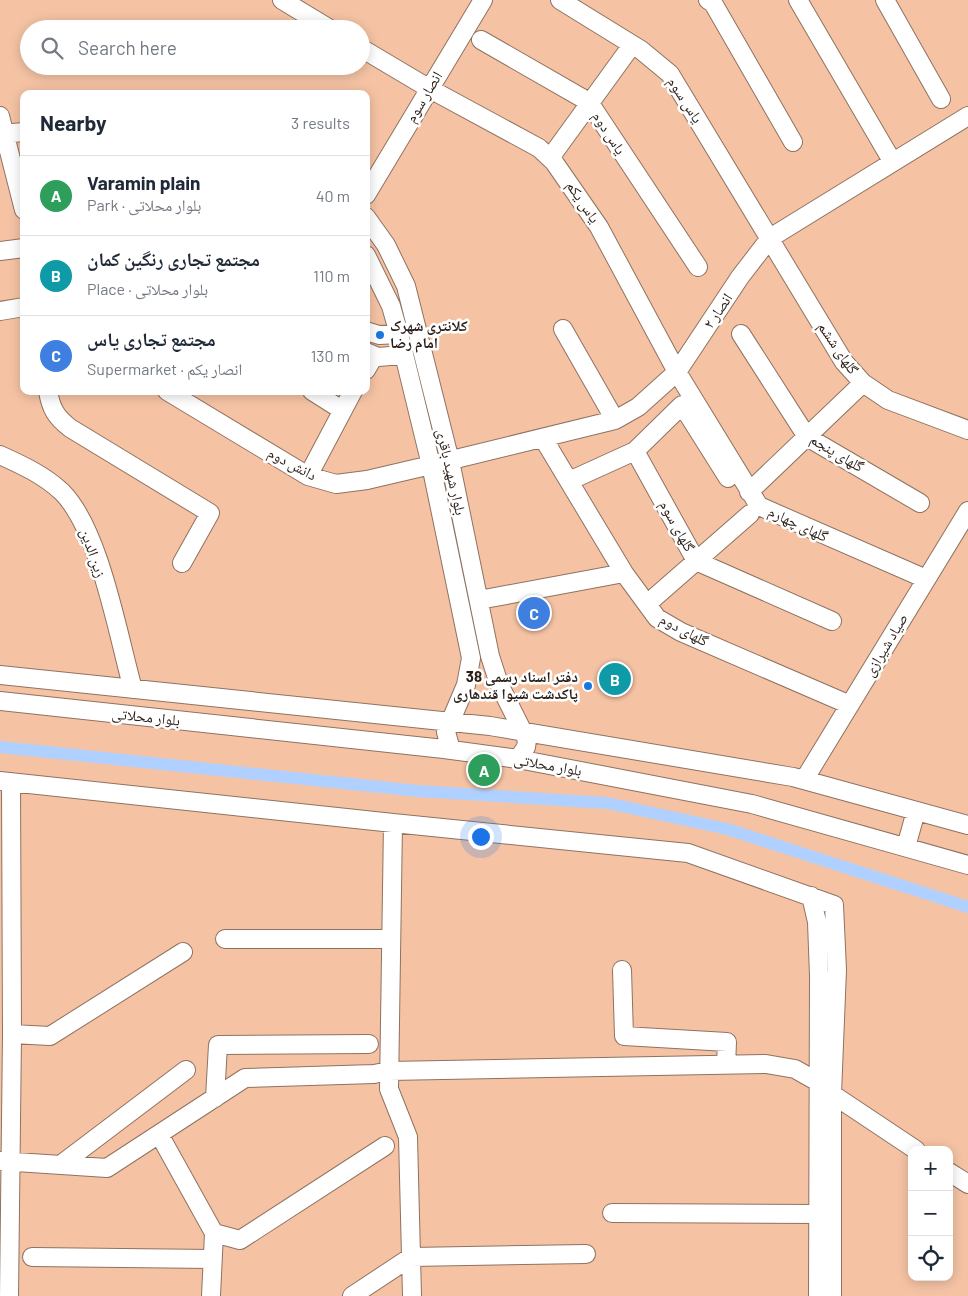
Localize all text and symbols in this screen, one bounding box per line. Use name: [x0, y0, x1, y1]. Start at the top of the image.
search box: [20, 20, 370, 75]
icon: search: [38, 34, 66, 62]
text: Search here: [78, 36, 177, 59]
street label: انصار سوم: [401, 68, 447, 126]
street label: یاس سوم: [663, 73, 708, 127]
street label: یاس دوم: [588, 108, 631, 159]
text: Nearby: [40, 110, 106, 135]
text: 3 results: [291, 113, 350, 132]
text: Varamin plain: [87, 171, 201, 194]
street label: یاس یکم: [562, 177, 605, 227]
text: A: [51, 186, 61, 205]
text: 40 m: [316, 186, 350, 205]
text: Park · بلوار محلاتی: [87, 195, 201, 214]
text: مجتمع تجاری رنگین کمان: [87, 247, 260, 270]
text: B: [51, 266, 61, 285]
text: 110 m: [313, 266, 350, 285]
text: Place · بلوار محلاتی: [87, 279, 208, 298]
street label: انصار ۲: [699, 289, 736, 332]
place label: کلانتری شهرک امام رضا: [390, 316, 468, 353]
street label: گلهای ششم: [813, 318, 863, 379]
text: مجتمع تجاری یاس: [87, 327, 216, 350]
marker: کلانتری شهرک امام رضا: [374, 329, 386, 341]
text: C: [51, 346, 61, 365]
text: 130 m: [311, 346, 350, 365]
text: Supermarket · انصار یکم: [87, 359, 242, 378]
street label: بلوار شهید باقری: [431, 427, 471, 517]
street label: گلهای پنجم: [807, 429, 868, 477]
street label: دانش دوم: [264, 443, 320, 485]
street label: گلهای سوم: [655, 497, 699, 556]
street label: گلهای چهارم: [765, 501, 831, 547]
street label: زین الدین: [75, 526, 111, 580]
pin: C: [518, 594, 550, 632]
street label: گلهای دوم: [656, 609, 712, 651]
street label: صیاد شیرازی: [859, 610, 913, 680]
pin: B: [599, 660, 631, 698]
place label: دفتر اسناد رسمی 38 پاکدشت شیوا قندهاری: [453, 667, 578, 703]
marker: دفتر اسناد رسمی 38 پاکدشت شیوا قندهاری: [582, 680, 594, 692]
street label: بلوار محلاتی: [111, 703, 181, 731]
street label: بلوار محلاتی: [512, 749, 584, 781]
pin: A: [468, 751, 500, 789]
your location: [468, 824, 494, 850]
map controls: [908, 1146, 953, 1281]
button: +: [908, 1146, 953, 1191]
button: −: [908, 1191, 953, 1236]
button: locate: [908, 1236, 953, 1281]

